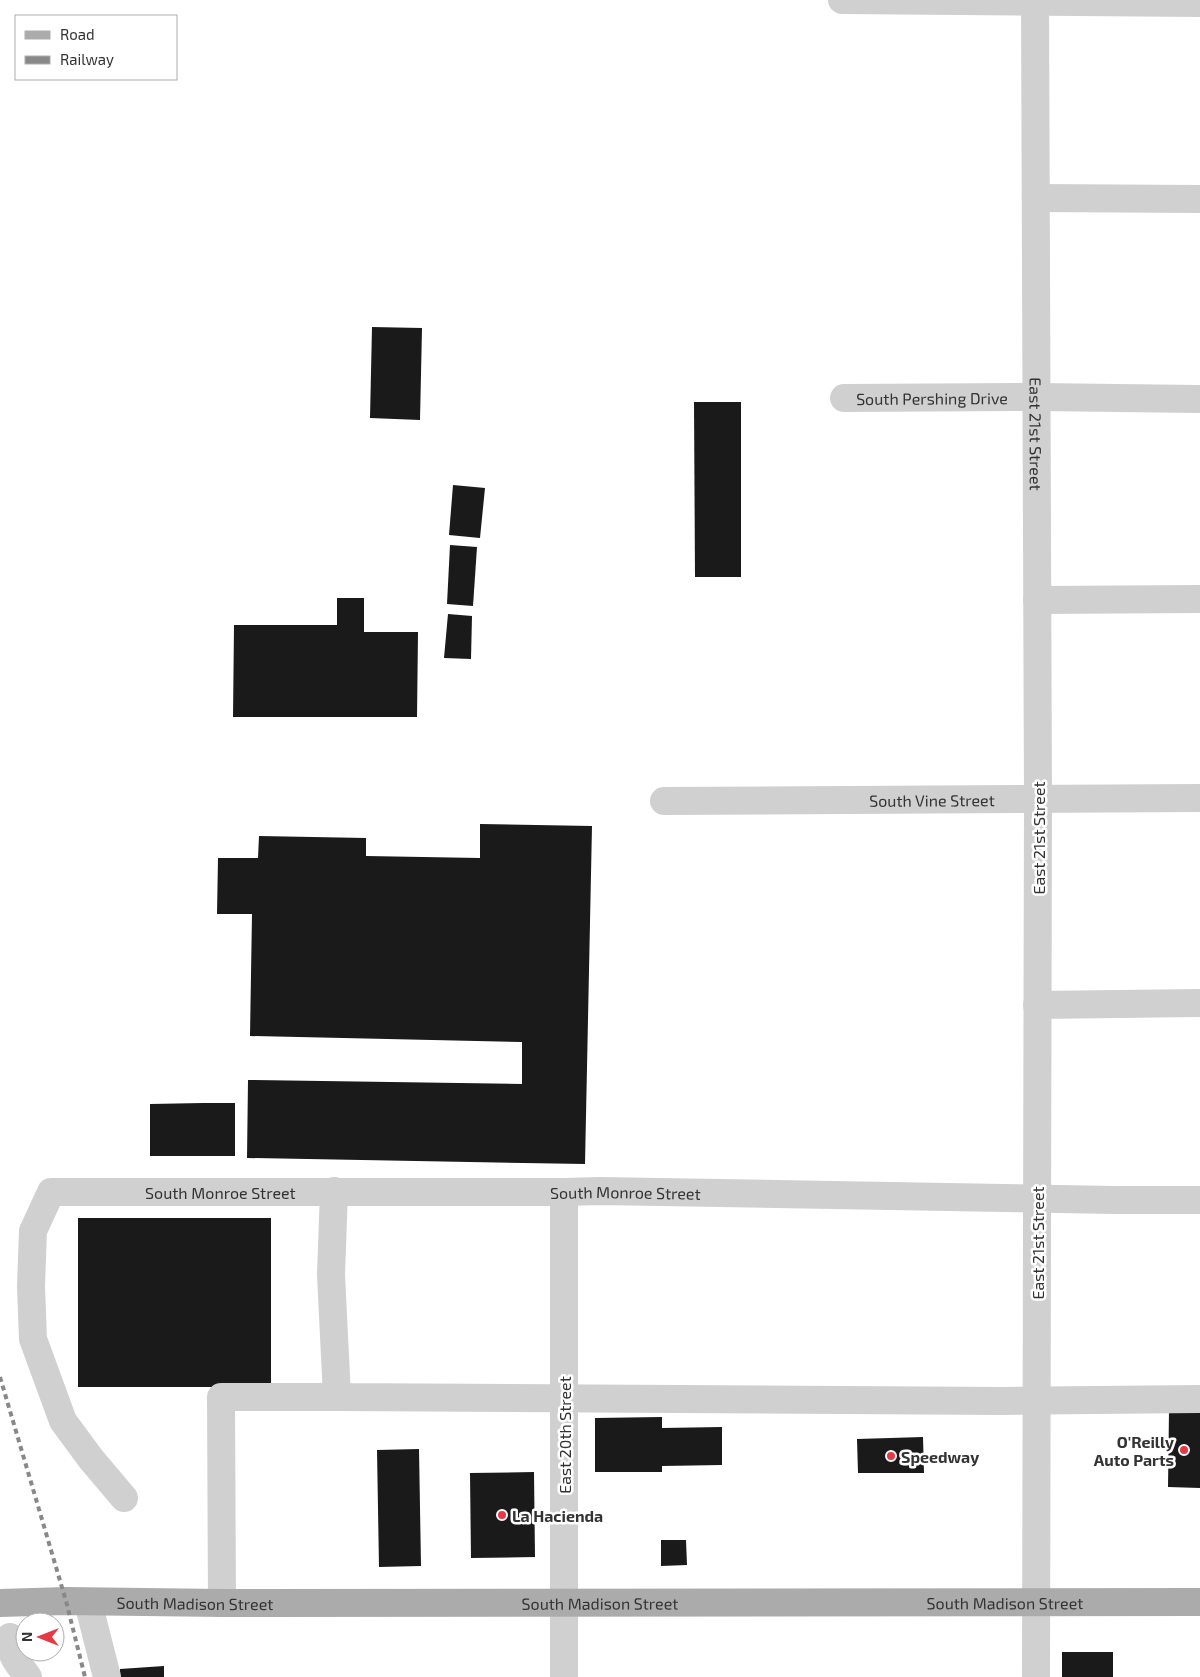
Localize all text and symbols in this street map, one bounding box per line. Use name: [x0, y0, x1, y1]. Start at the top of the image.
legend: [15, 15, 178, 80]
text: Road: [60, 25, 95, 43]
text: Railway: [60, 50, 114, 68]
street label: East 21st Street: [1027, 377, 1046, 491]
street label: South Pershing Drive: [856, 388, 1008, 407]
street label: East 21st Street: [1029, 781, 1048, 895]
street label: South Vine Street: [869, 790, 995, 809]
street label: South Monroe Street: [550, 1181, 701, 1202]
street label: South Monroe Street: [145, 1183, 296, 1202]
street label: East 21st Street: [1028, 1186, 1047, 1300]
street label: East 20th Street: [555, 1376, 574, 1494]
place label: O'Reilly Auto Parts: [1094, 1432, 1174, 1469]
marker: O'Reilly Auto Parts: [1178, 1444, 1190, 1456]
place label: Speedway: [901, 1447, 979, 1467]
marker: Speedway: [885, 1450, 897, 1462]
place label: La Hacienda: [512, 1506, 603, 1525]
marker: La Hacienda: [496, 1509, 508, 1521]
street label: South Madison Street: [116, 1592, 273, 1613]
street label: South Madison Street: [522, 1593, 678, 1612]
street label: South Madison Street: [927, 1593, 1083, 1612]
north arrow: [15, 1612, 65, 1662]
text: N: [18, 1632, 35, 1642]

